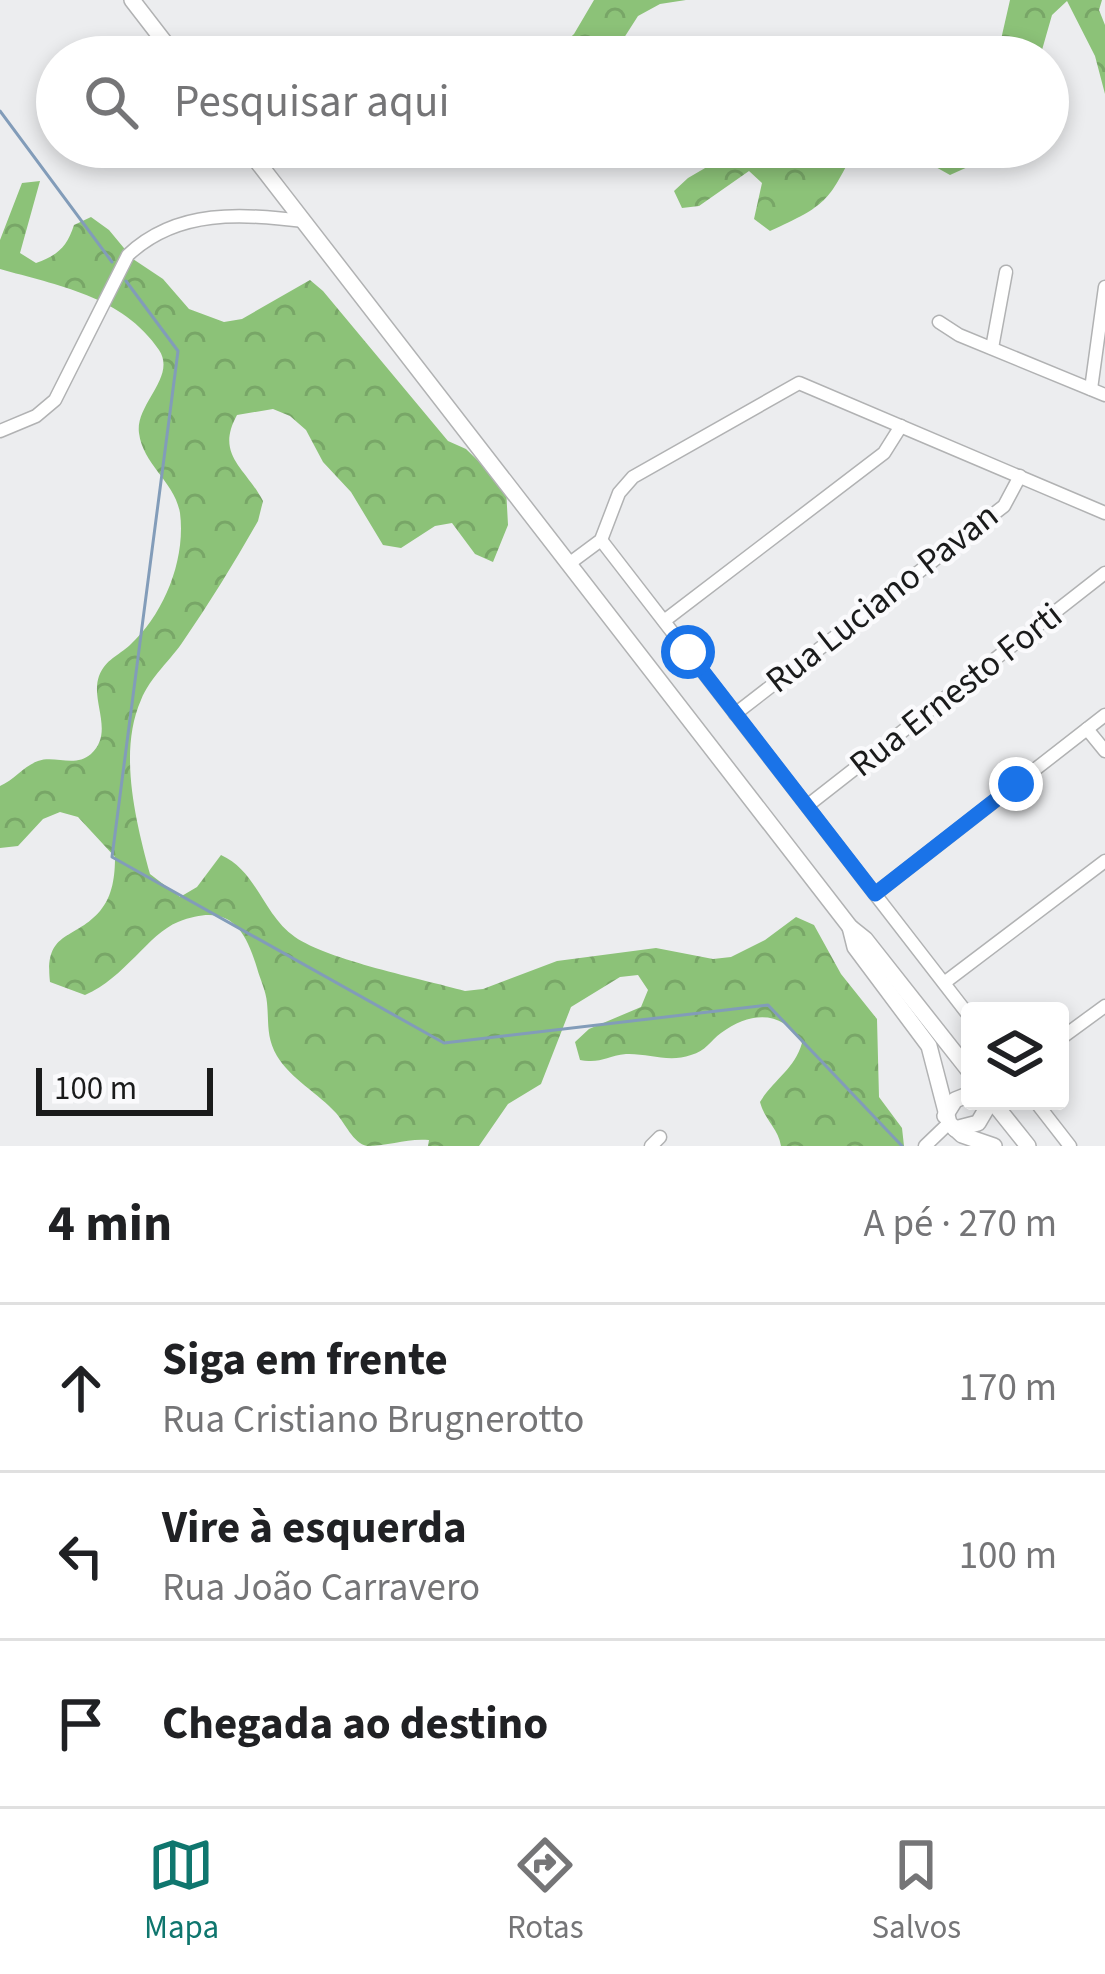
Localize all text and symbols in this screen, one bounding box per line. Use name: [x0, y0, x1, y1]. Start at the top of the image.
search box: [36, 36, 1069, 168]
icon: search: [78, 69, 144, 135]
text: Pesquisar aqui: [174, 70, 449, 134]
street label: Rua Luciano Pavan: [755, 491, 1009, 705]
street label: Rua Ernesto Forti: [839, 591, 1073, 789]
route start: [661, 625, 715, 679]
route end: [989, 757, 1043, 811]
map controls: [961, 1002, 1069, 1110]
button: layers: [961, 1002, 1069, 1110]
scale bar: [36, 1062, 213, 1115]
text: 100 m: [54, 1065, 137, 1112]
text: 4 min: [48, 1188, 172, 1260]
text: A pé · 270 m: [863, 1196, 1057, 1252]
text: Siga em frente: [162, 1328, 448, 1392]
icon: ahead: [48, 1355, 114, 1421]
text: 170 m: [959, 1360, 1057, 1416]
text: Rua Cristiano Brugnerotto: [162, 1392, 584, 1448]
text: Vire à esquerda: [162, 1496, 467, 1560]
icon: left: [48, 1523, 114, 1589]
text: 100 m: [959, 1528, 1057, 1584]
text: Rua João Carravero: [162, 1560, 480, 1616]
icon: arrive: [48, 1691, 114, 1757]
text: Chegada ao destino: [162, 1692, 548, 1756]
tab: Mapa: [144, 1832, 219, 1951]
tab: Rotas: [507, 1832, 584, 1951]
tab: Salvos: [871, 1832, 961, 1951]

